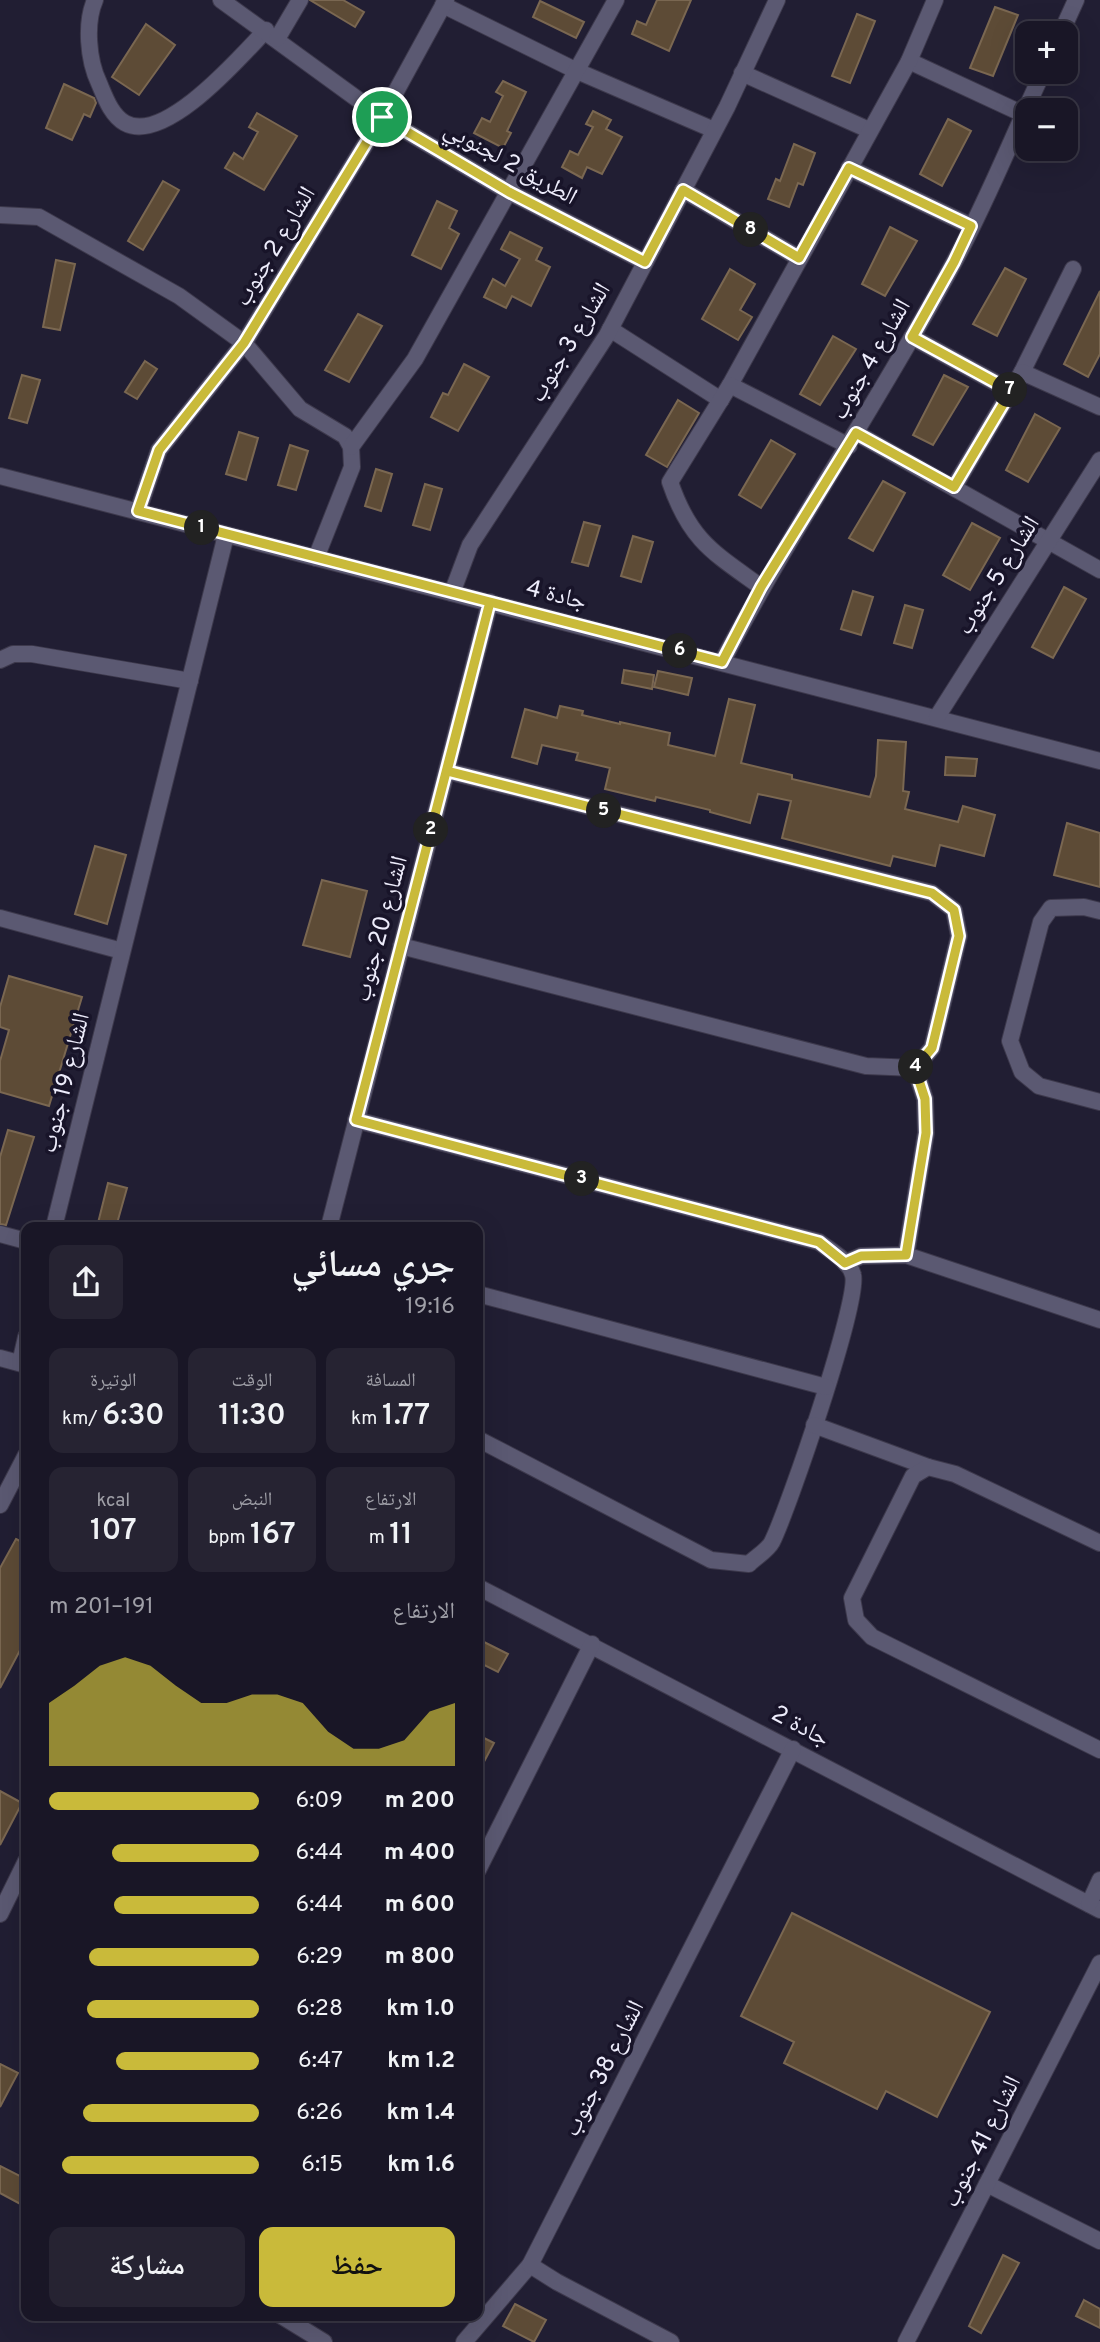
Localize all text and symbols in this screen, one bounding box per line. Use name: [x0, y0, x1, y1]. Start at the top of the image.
map controls: [1015, 21, 1078, 161]
button: +: [1015, 21, 1078, 84]
pin: [352, 87, 412, 147]
icon: arrive: [363, 98, 401, 136]
button: −: [1015, 98, 1078, 161]
street label: الطريق 2 لجنوبي: [437, 115, 582, 215]
street label: الشارع 2 جنوب: [228, 182, 324, 312]
pin: 8: [734, 212, 768, 247]
text: 8: [745, 217, 756, 241]
street label: الشارع 3 جنوب: [524, 278, 618, 408]
street label: الشارع 4 جنوب: [825, 294, 919, 426]
pin: 7: [992, 372, 1028, 408]
text: 7: [1004, 377, 1015, 401]
pin: 1: [184, 510, 220, 546]
street label: الشارع 5 جنوب: [951, 511, 1047, 641]
text: 1: [198, 515, 205, 539]
street label: جادة 4: [522, 574, 590, 618]
pin: 6: [662, 634, 698, 668]
text: 6: [674, 638, 685, 662]
pin: 5: [586, 794, 622, 828]
text: 5: [598, 798, 609, 822]
pin: 2: [414, 812, 448, 848]
text: 2: [425, 817, 436, 841]
street label: الشارع 20 جنوب: [348, 853, 416, 1005]
street label: الشارع 19 جنوب: [34, 1010, 98, 1156]
pin: 4: [898, 1050, 934, 1084]
text: 4: [909, 1054, 922, 1078]
pin: 3: [564, 1162, 600, 1196]
text: 3: [576, 1166, 587, 1190]
text: جري مسائي: [291, 1242, 455, 1291]
button: share: [49, 1245, 123, 1319]
text: 19:16: [405, 1293, 455, 1322]
text: الوتيرة: [90, 1369, 136, 1393]
text: الوقت: [232, 1369, 272, 1393]
text: المسافة: [365, 1369, 416, 1393]
text: 6:30: [102, 1398, 165, 1435]
text: 11:30: [218, 1398, 286, 1435]
text: 1.77: [382, 1398, 430, 1435]
text: /km: [62, 1407, 102, 1431]
text: km: [351, 1407, 382, 1431]
text: النبض: [232, 1488, 272, 1512]
text: الارتفاع: [365, 1488, 417, 1512]
text: kcal: [96, 1489, 130, 1513]
text: 107: [90, 1513, 137, 1550]
text: 167: [250, 1517, 296, 1554]
text: 11: [389, 1517, 413, 1554]
text: bpm: [208, 1526, 250, 1550]
text: m: [369, 1526, 389, 1550]
text: 191–201 m: [49, 1593, 154, 1622]
text: الارتفاع: [392, 1598, 455, 1627]
street label: جادة 2: [766, 1699, 834, 1755]
text: 6:09: [296, 1787, 343, 1816]
text: 200 m: [385, 1787, 455, 1816]
text: 6:44: [296, 1839, 343, 1868]
text: 400 m: [384, 1839, 455, 1868]
text: 6:44: [296, 1891, 343, 1920]
text: 600 m: [385, 1891, 455, 1920]
text: 6:29: [296, 1943, 343, 1972]
text: 800 m: [385, 1943, 455, 1972]
text: 6:28: [296, 1995, 343, 2024]
text: 1.0 km: [386, 1995, 455, 2024]
street label: الشارع 38 جنوب: [558, 1996, 652, 2142]
text: 6:47: [298, 2047, 343, 2076]
text: 1.2 km: [387, 2047, 455, 2076]
street label: الشارع 41 جنوب: [937, 2071, 1029, 2213]
text: 6:26: [296, 2099, 343, 2128]
text: 1.4 km: [387, 2099, 455, 2128]
text: 6:15: [301, 2151, 343, 2180]
text: 1.6 km: [387, 2151, 455, 2180]
button: مشاركة: [49, 2227, 245, 2307]
button: حفظ: [259, 2227, 455, 2307]

